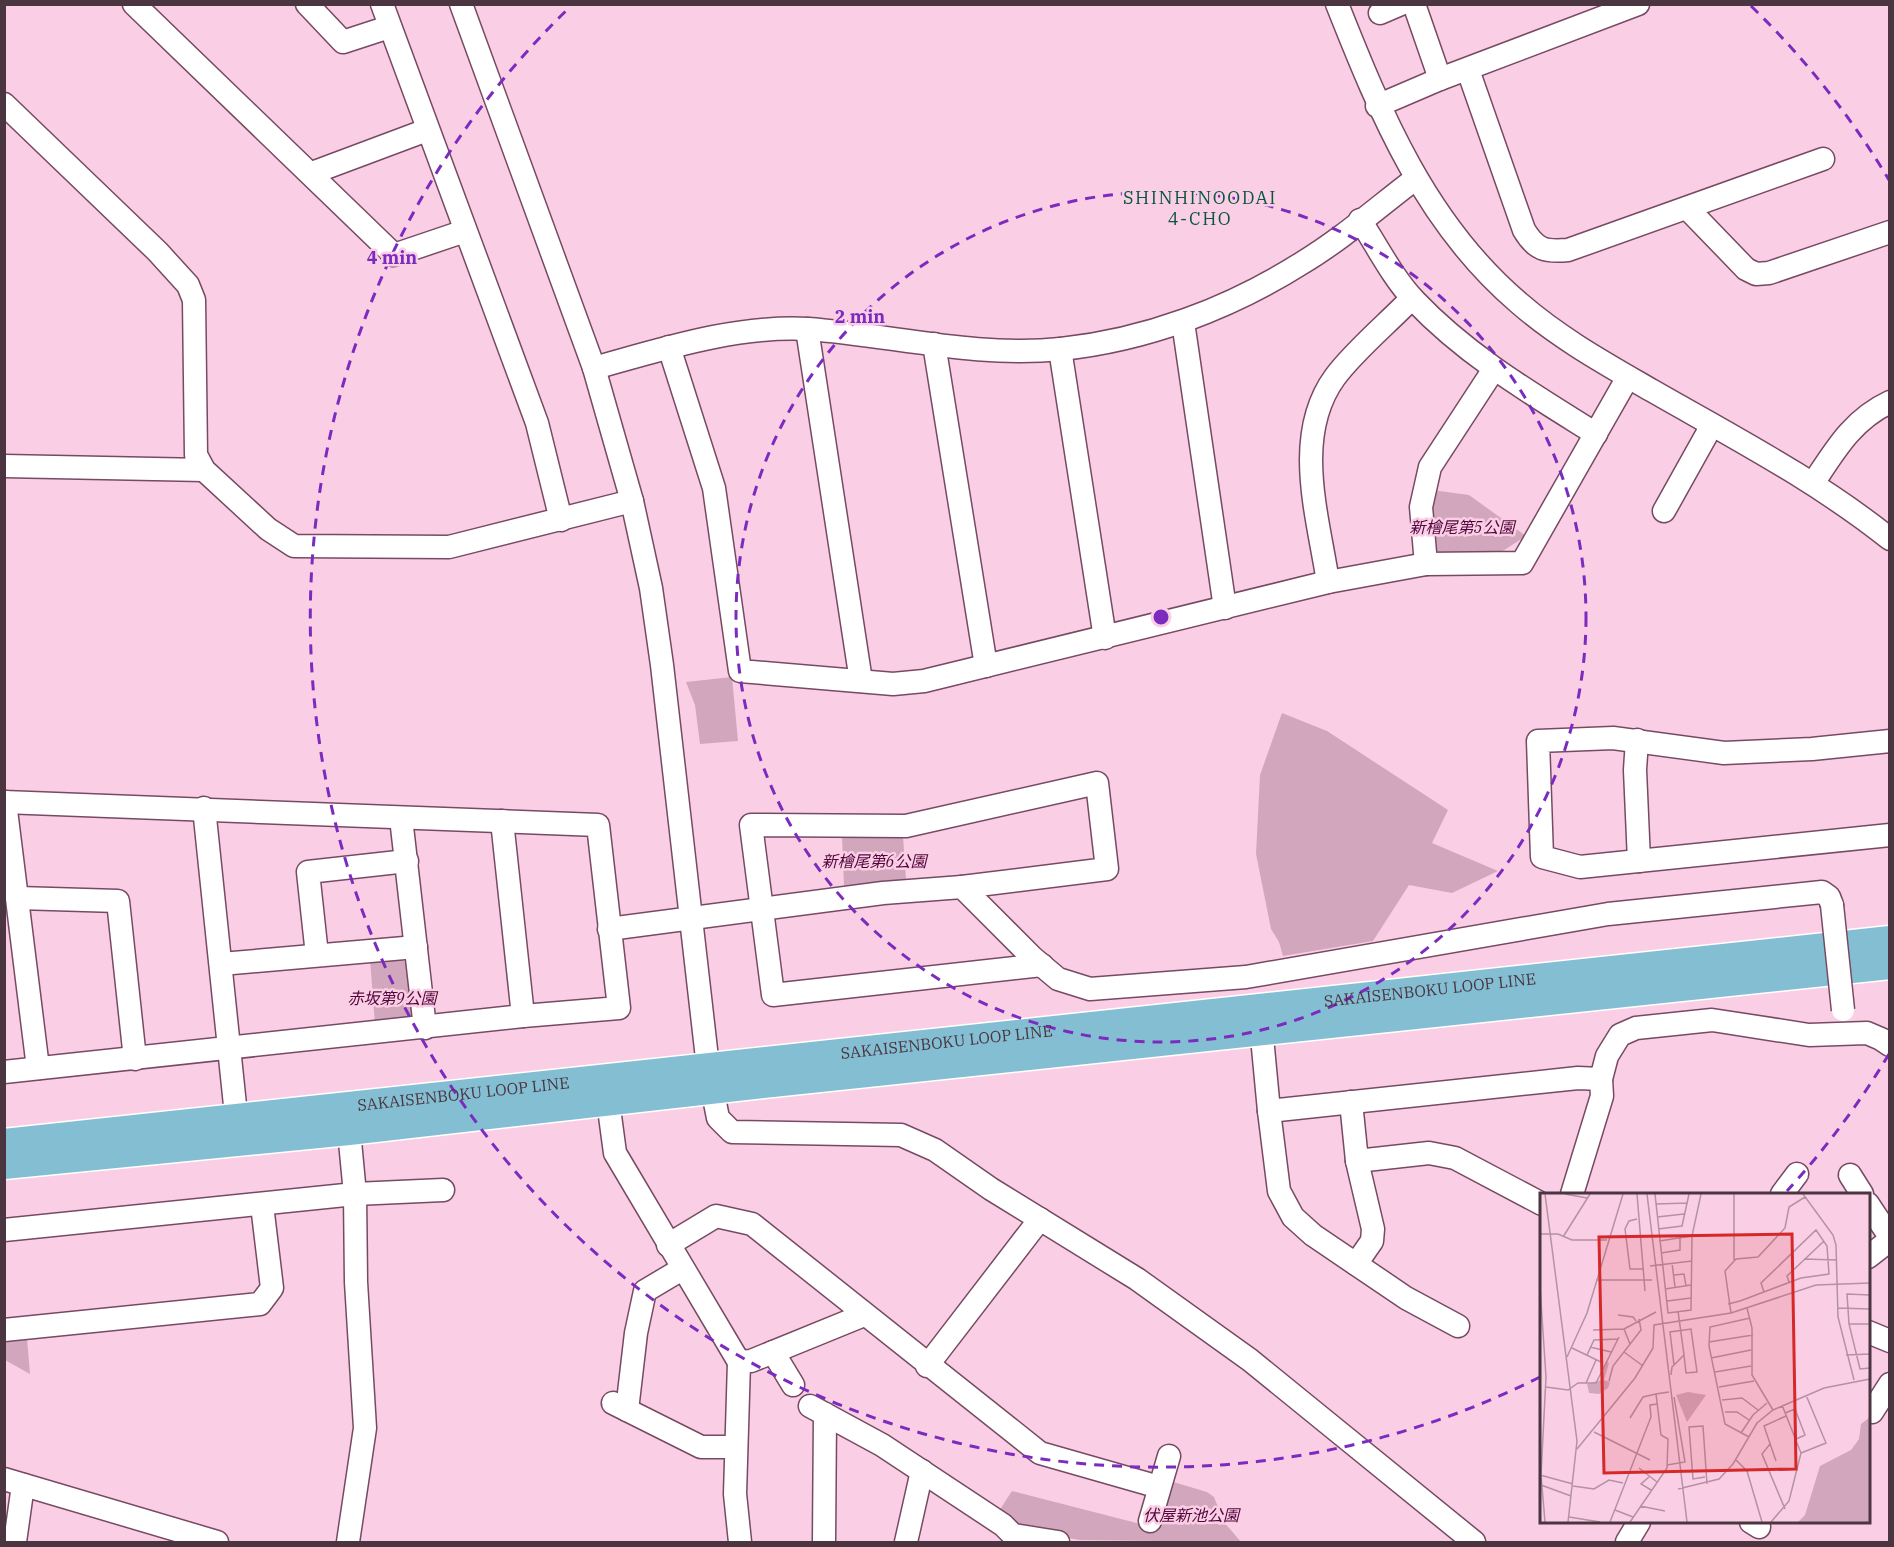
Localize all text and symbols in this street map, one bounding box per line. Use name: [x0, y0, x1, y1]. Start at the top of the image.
district label: SHINHINOODAI 4-CHO: [1123, 186, 1277, 230]
text: 4 min: [367, 246, 417, 269]
text: 2 min: [835, 305, 885, 328]
park label: 新檜尾第5公園: [1410, 517, 1516, 537]
centre of rings: [1151, 607, 1171, 627]
park label: 新檜尾第6公園: [822, 851, 928, 871]
street label: SAKAISENBOKU LOOP LINE: [1323, 968, 1537, 1011]
park label: 赤坂第9公園: [348, 988, 438, 1008]
street label: SAKAISENBOKU LOOP LINE: [840, 1020, 1054, 1063]
street label: SAKAISENBOKU LOOP LINE: [356, 1072, 570, 1115]
inset map: [1540, 1193, 1870, 1523]
park label: 伏屋新池公園: [1143, 1505, 1241, 1525]

